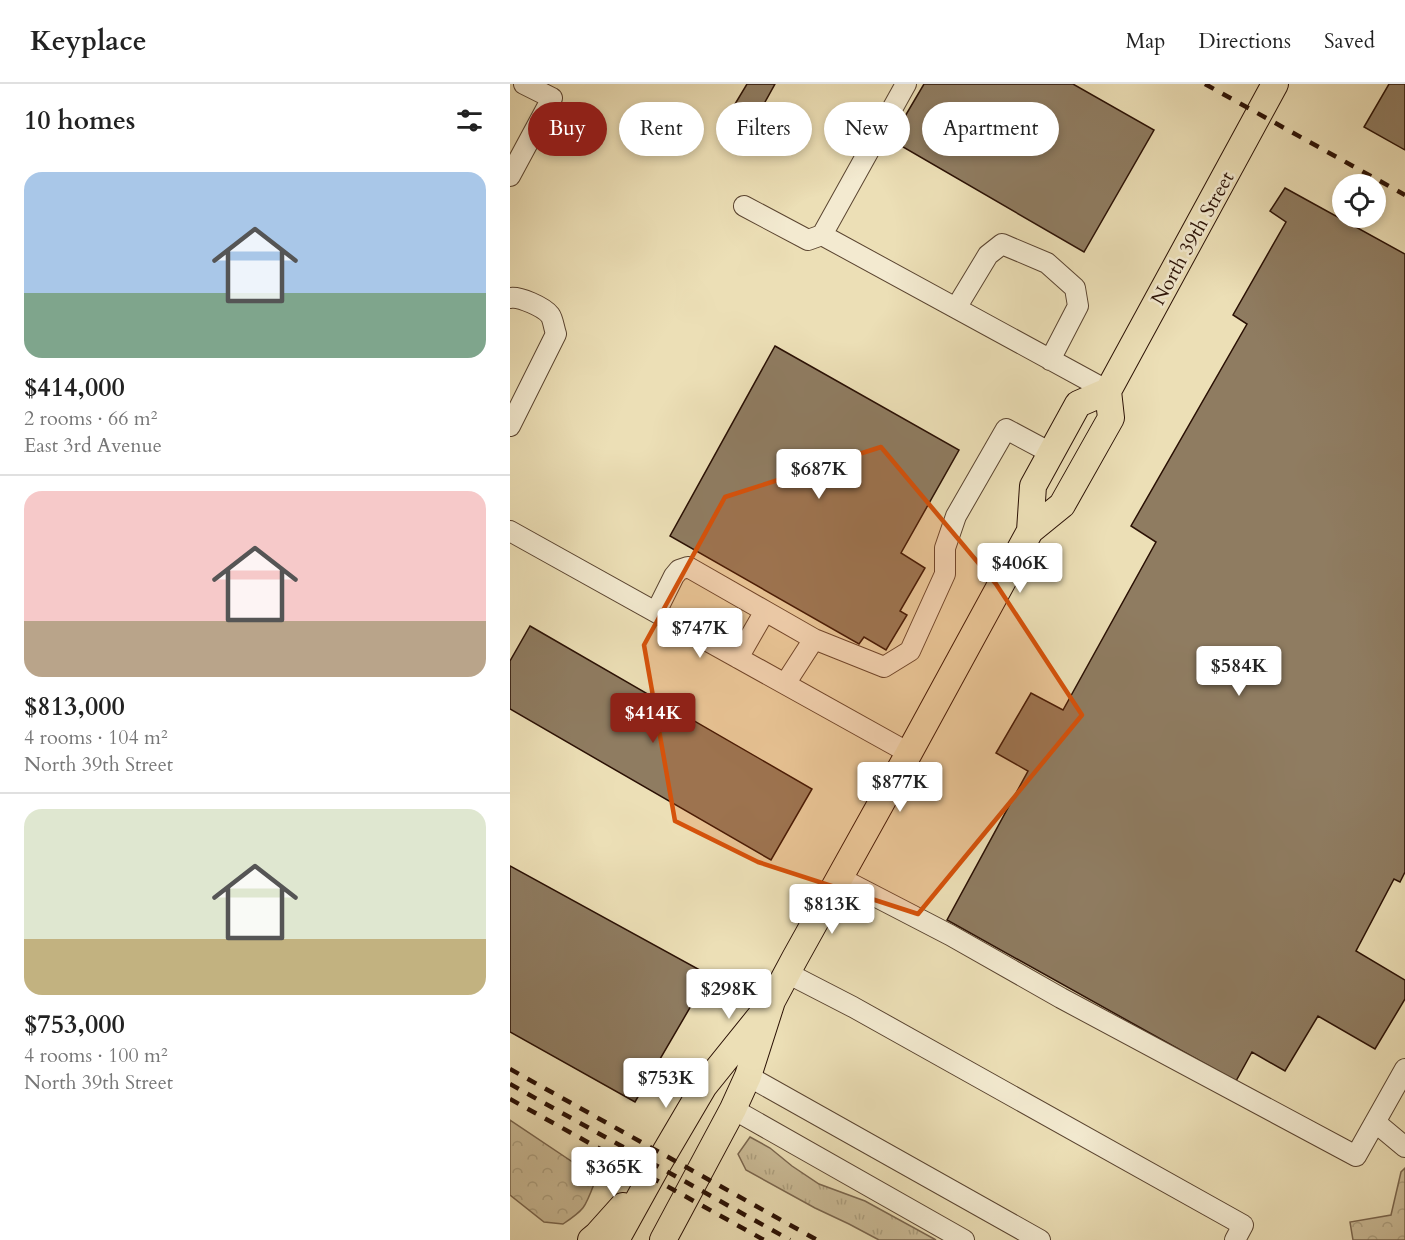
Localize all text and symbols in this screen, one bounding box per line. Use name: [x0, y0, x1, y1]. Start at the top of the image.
text: Keyplace: [30, 22, 147, 60]
text: Map: [1125, 27, 1165, 56]
text: Directions: [1198, 27, 1291, 56]
text: Saved: [1324, 27, 1375, 56]
chip: Buy: [528, 102, 607, 156]
chip: Rent: [619, 102, 704, 156]
chip: Filters: [716, 102, 812, 156]
chip: New: [824, 102, 910, 156]
chip: Apartment: [922, 102, 1059, 156]
text: 10 homes: [24, 103, 135, 138]
icon: filters: [453, 104, 486, 137]
street label: North 39th Street: [1144, 166, 1241, 310]
map controls: [1332, 174, 1386, 228]
button: locate: [1332, 174, 1386, 228]
icon: home: [201, 211, 309, 319]
text: $414,000: [24, 370, 125, 405]
text: 2 rooms · 66 m²: [24, 405, 157, 432]
text: East 3rd Avenue: [24, 432, 162, 459]
pin: $687K: [777, 449, 861, 500]
text: $687K: [790, 455, 848, 482]
icon: home: [201, 530, 309, 638]
pin: $406K: [978, 543, 1062, 594]
text: $406K: [991, 549, 1049, 576]
pin: $747K: [658, 608, 742, 659]
text: $747K: [671, 614, 729, 641]
pin: $584K: [1197, 646, 1281, 697]
text: $584K: [1210, 652, 1268, 679]
text: $813,000: [24, 689, 125, 724]
pin: $414K: [611, 693, 695, 744]
text: $414K: [624, 699, 682, 726]
text: 4 rooms · 104 m²: [24, 724, 168, 751]
text: North 39th Street: [24, 751, 173, 778]
pin: $877K: [858, 762, 942, 813]
text: $877K: [871, 768, 929, 795]
icon: home: [201, 848, 309, 956]
pin: $813K: [790, 884, 874, 935]
text: $813K: [803, 890, 861, 917]
pin: $298K: [687, 969, 771, 1020]
text: $298K: [700, 975, 758, 1002]
text: $753,000: [24, 1007, 125, 1042]
text: 4 rooms · 100 m²: [24, 1042, 168, 1069]
pin: $753K: [624, 1058, 708, 1109]
text: $753K: [637, 1064, 695, 1091]
text: North 39th Street: [24, 1069, 173, 1096]
pin: $365K: [572, 1147, 656, 1198]
text: $365K: [585, 1153, 643, 1180]

